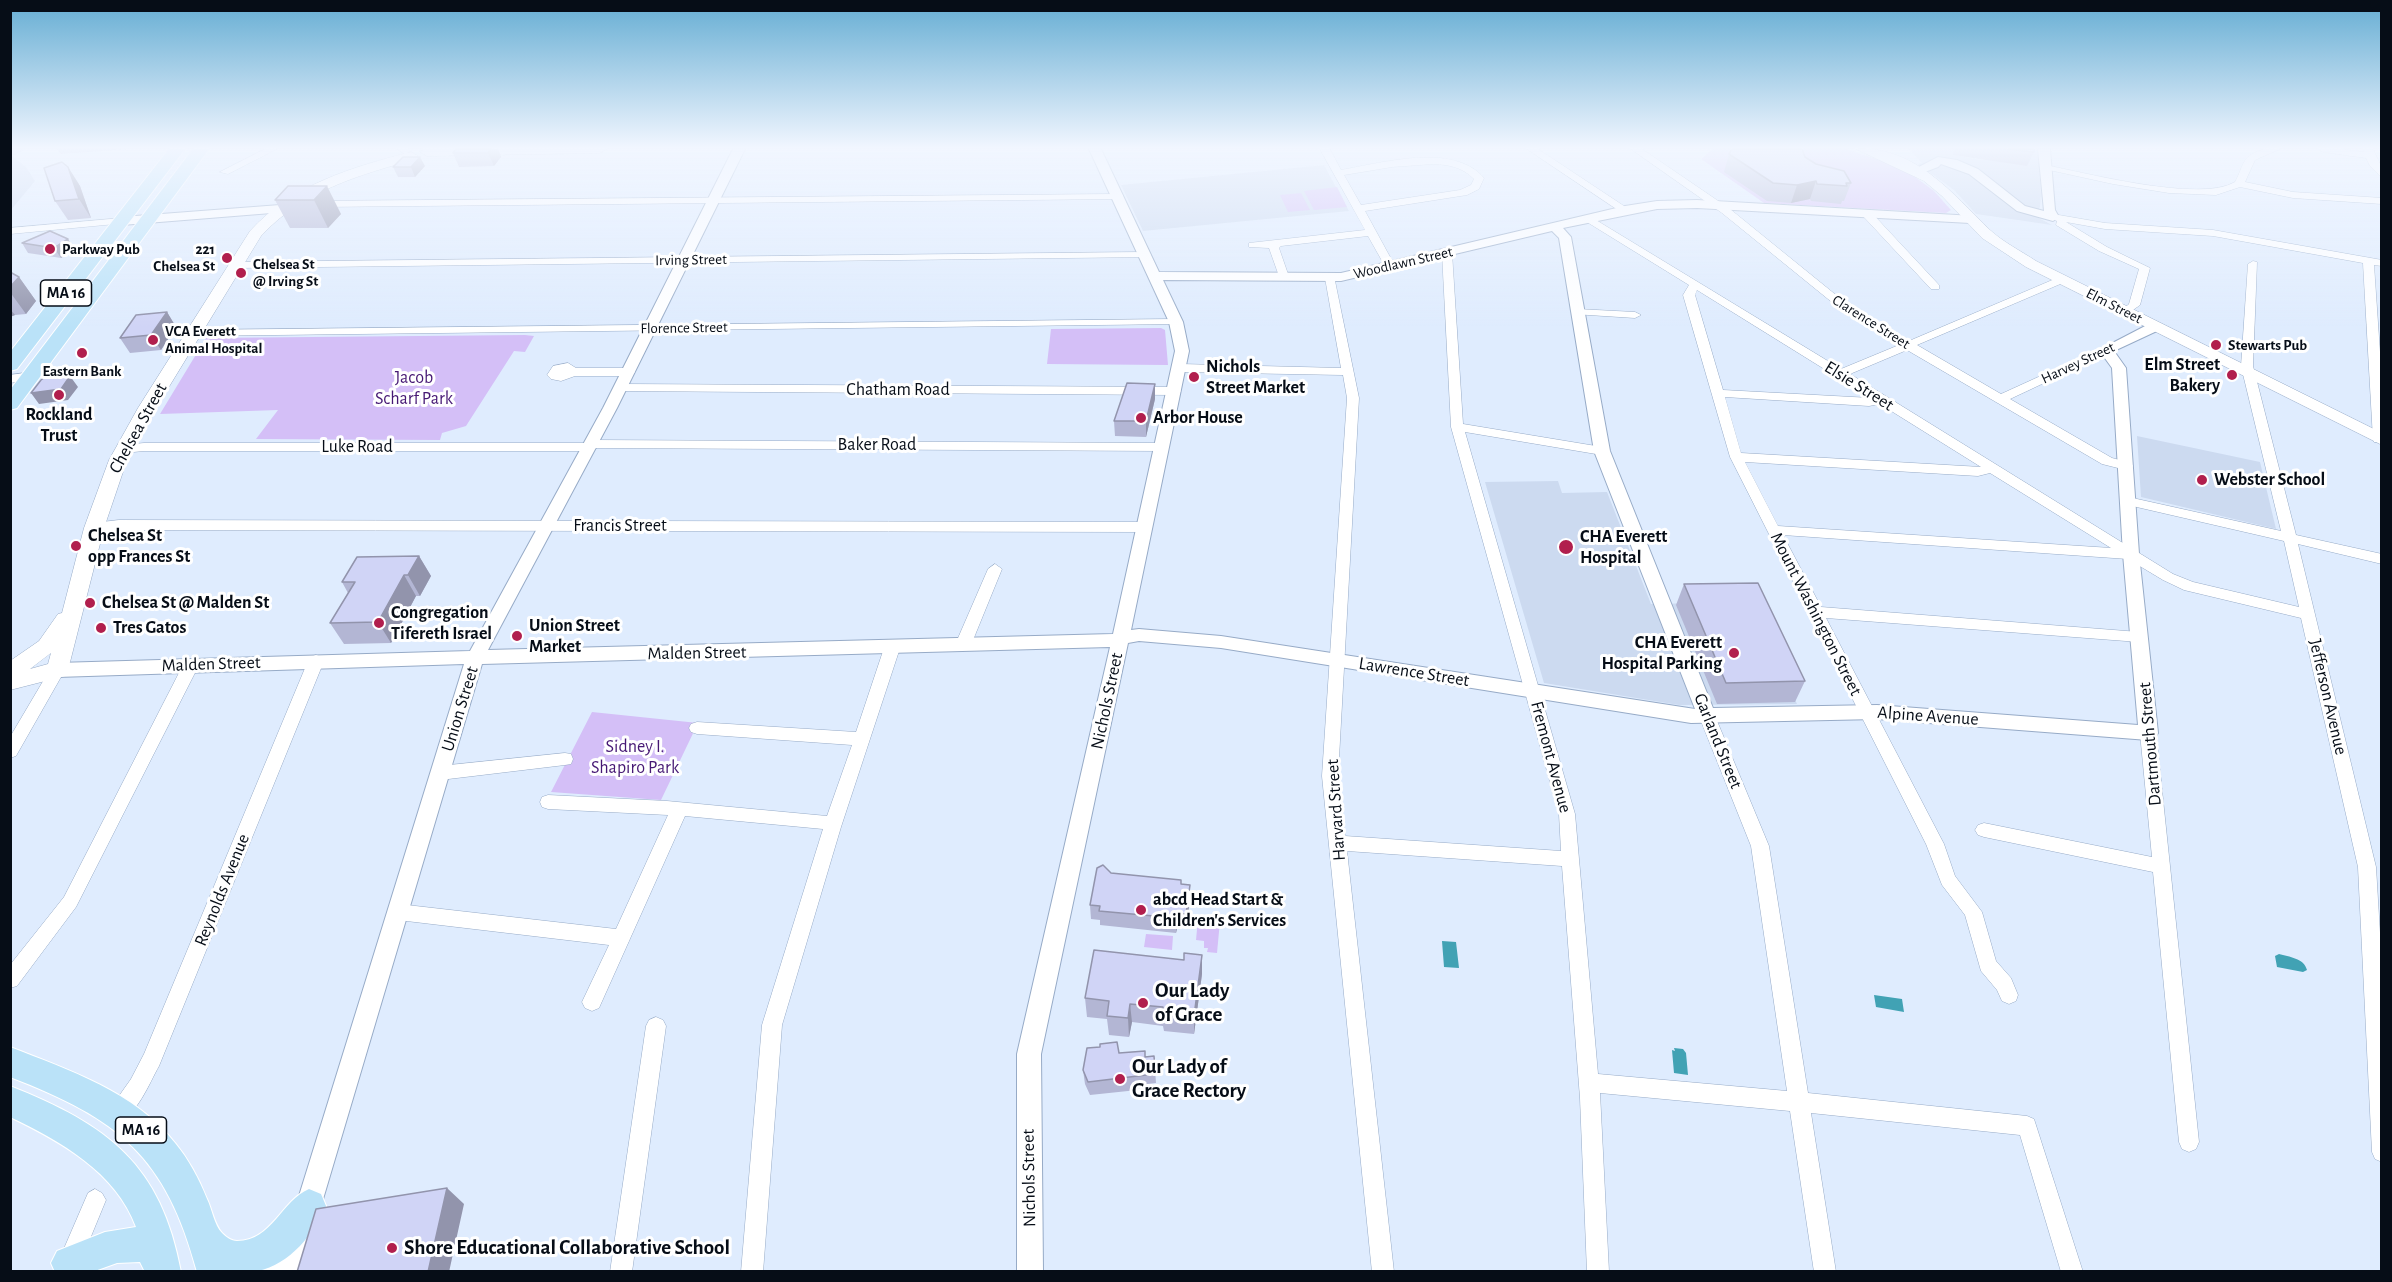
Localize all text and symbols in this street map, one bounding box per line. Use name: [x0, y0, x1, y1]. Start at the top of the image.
place label: Parkway Pub: [62, 240, 140, 258]
place label: 221 Chelsea St: [153, 240, 215, 275]
marker: Parkway Pub: [43, 242, 57, 256]
street label: Woodlawn Street: [1352, 243, 1454, 283]
street label: Irving Street: [655, 250, 727, 270]
marker: 221 Chelsea St: [220, 251, 234, 265]
place label: Chelsea St @ Irving St: [253, 255, 318, 290]
marker: Chelsea St @ Irving St: [234, 266, 248, 280]
road number: MA 16: [40, 280, 92, 306]
street label: Elm Street: [2083, 284, 2145, 328]
street label: Clarence Street: [1829, 291, 1913, 353]
street label: Florence Street: [640, 318, 728, 338]
place label: VCA Everett Animal Hospital: [165, 322, 263, 357]
marker: VCA Everett Animal Hospital: [146, 333, 160, 347]
place label: Stewarts Pub: [2228, 336, 2307, 354]
street label: Harvey Street: [2038, 338, 2118, 388]
marker: Stewarts Pub: [2209, 338, 2223, 352]
marker: Eastern Bank: [75, 346, 89, 360]
place label: Elm Street Bakery: [2144, 354, 2220, 397]
place label: Nichols Street Market: [1206, 356, 1305, 398]
street label: Elsie Street: [1820, 356, 1898, 416]
place label: Eastern Bank: [42, 362, 122, 380]
park label: Jacob Scharf Park: [375, 367, 453, 410]
marker: Elm Street Bakery: [2225, 368, 2239, 382]
marker: Nichols Street Market: [1187, 370, 1201, 384]
street label: Chelsea Street: [104, 379, 172, 477]
street label: Chatham Road: [846, 379, 950, 401]
marker: Rockland Trust: [52, 388, 66, 402]
place label: Rockland Trust: [26, 404, 92, 446]
place label: Arbor House: [1153, 407, 1243, 429]
marker: Arbor House: [1134, 411, 1148, 425]
street label: Baker Road: [838, 434, 916, 456]
street label: Luke Road: [321, 436, 393, 458]
place label: Webster School: [2214, 469, 2325, 491]
marker: Webster School: [2195, 473, 2209, 487]
street label: Francis Street: [573, 515, 667, 537]
place label: Chelsea St opp Frances St: [88, 525, 190, 568]
place label: CHA Everett Hospital: [1580, 526, 1667, 568]
street label: Mount Washington Street: [1765, 529, 1867, 699]
marker: CHA Everett Hospital: [1557, 538, 1575, 556]
marker: Chelsea St opp Frances St: [69, 539, 83, 553]
place label: Chelsea St @ Malden St: [102, 592, 269, 614]
marker: Chelsea St @ Malden St: [83, 596, 97, 610]
place label: Congregation Tifereth Israel: [391, 602, 492, 644]
place label: Union Street Market: [529, 615, 620, 658]
marker: Congregation Tifereth Israel: [372, 616, 386, 630]
place label: Tres Gatos: [113, 617, 186, 639]
marker: Tres Gatos: [94, 621, 108, 635]
marker: Union Street Market: [510, 629, 524, 643]
place label: CHA Everett Hospital Parking: [1601, 632, 1722, 674]
street label: Jefferson Avenue: [2304, 637, 2352, 757]
street label: Malden Street: [647, 641, 747, 665]
marker: CHA Everett Hospital Parking: [1727, 646, 1741, 660]
street label: Malden Street: [161, 651, 261, 677]
street label: Nichols Street: [1086, 651, 1128, 751]
street label: Lawrence Street: [1357, 653, 1471, 691]
street label: Union Street: [437, 664, 483, 754]
street label: Dartmouth Street: [2134, 681, 2166, 807]
street label: Garland Street: [1689, 690, 1747, 792]
street label: Fremont Avenue: [1526, 699, 1576, 815]
street label: Alpine Avenue: [1877, 702, 1979, 730]
park label: Sidney I. Shapiro Park: [591, 736, 679, 778]
street label: Harvard Street: [1322, 758, 1350, 862]
street label: Reynolds Avenue: [190, 831, 254, 949]
place label: abcd Head Start & Children's Services: [1153, 889, 1286, 932]
marker: abcd Head Start & Children's Services: [1134, 903, 1148, 917]
place label: Our Lady of Grace: [1155, 978, 1229, 1028]
marker: Our Lady of Grace: [1136, 996, 1150, 1010]
place label: Our Lady of Grace Rectory: [1132, 1054, 1246, 1104]
marker: Our Lady of Grace Rectory: [1113, 1072, 1127, 1086]
road number: MA 16: [116, 1117, 166, 1143]
street label: Nichols Street: [1017, 1129, 1041, 1227]
place label: Shore Educational Collaborative School: [404, 1235, 730, 1261]
marker: Shore Educational Collaborative School: [385, 1241, 399, 1255]

